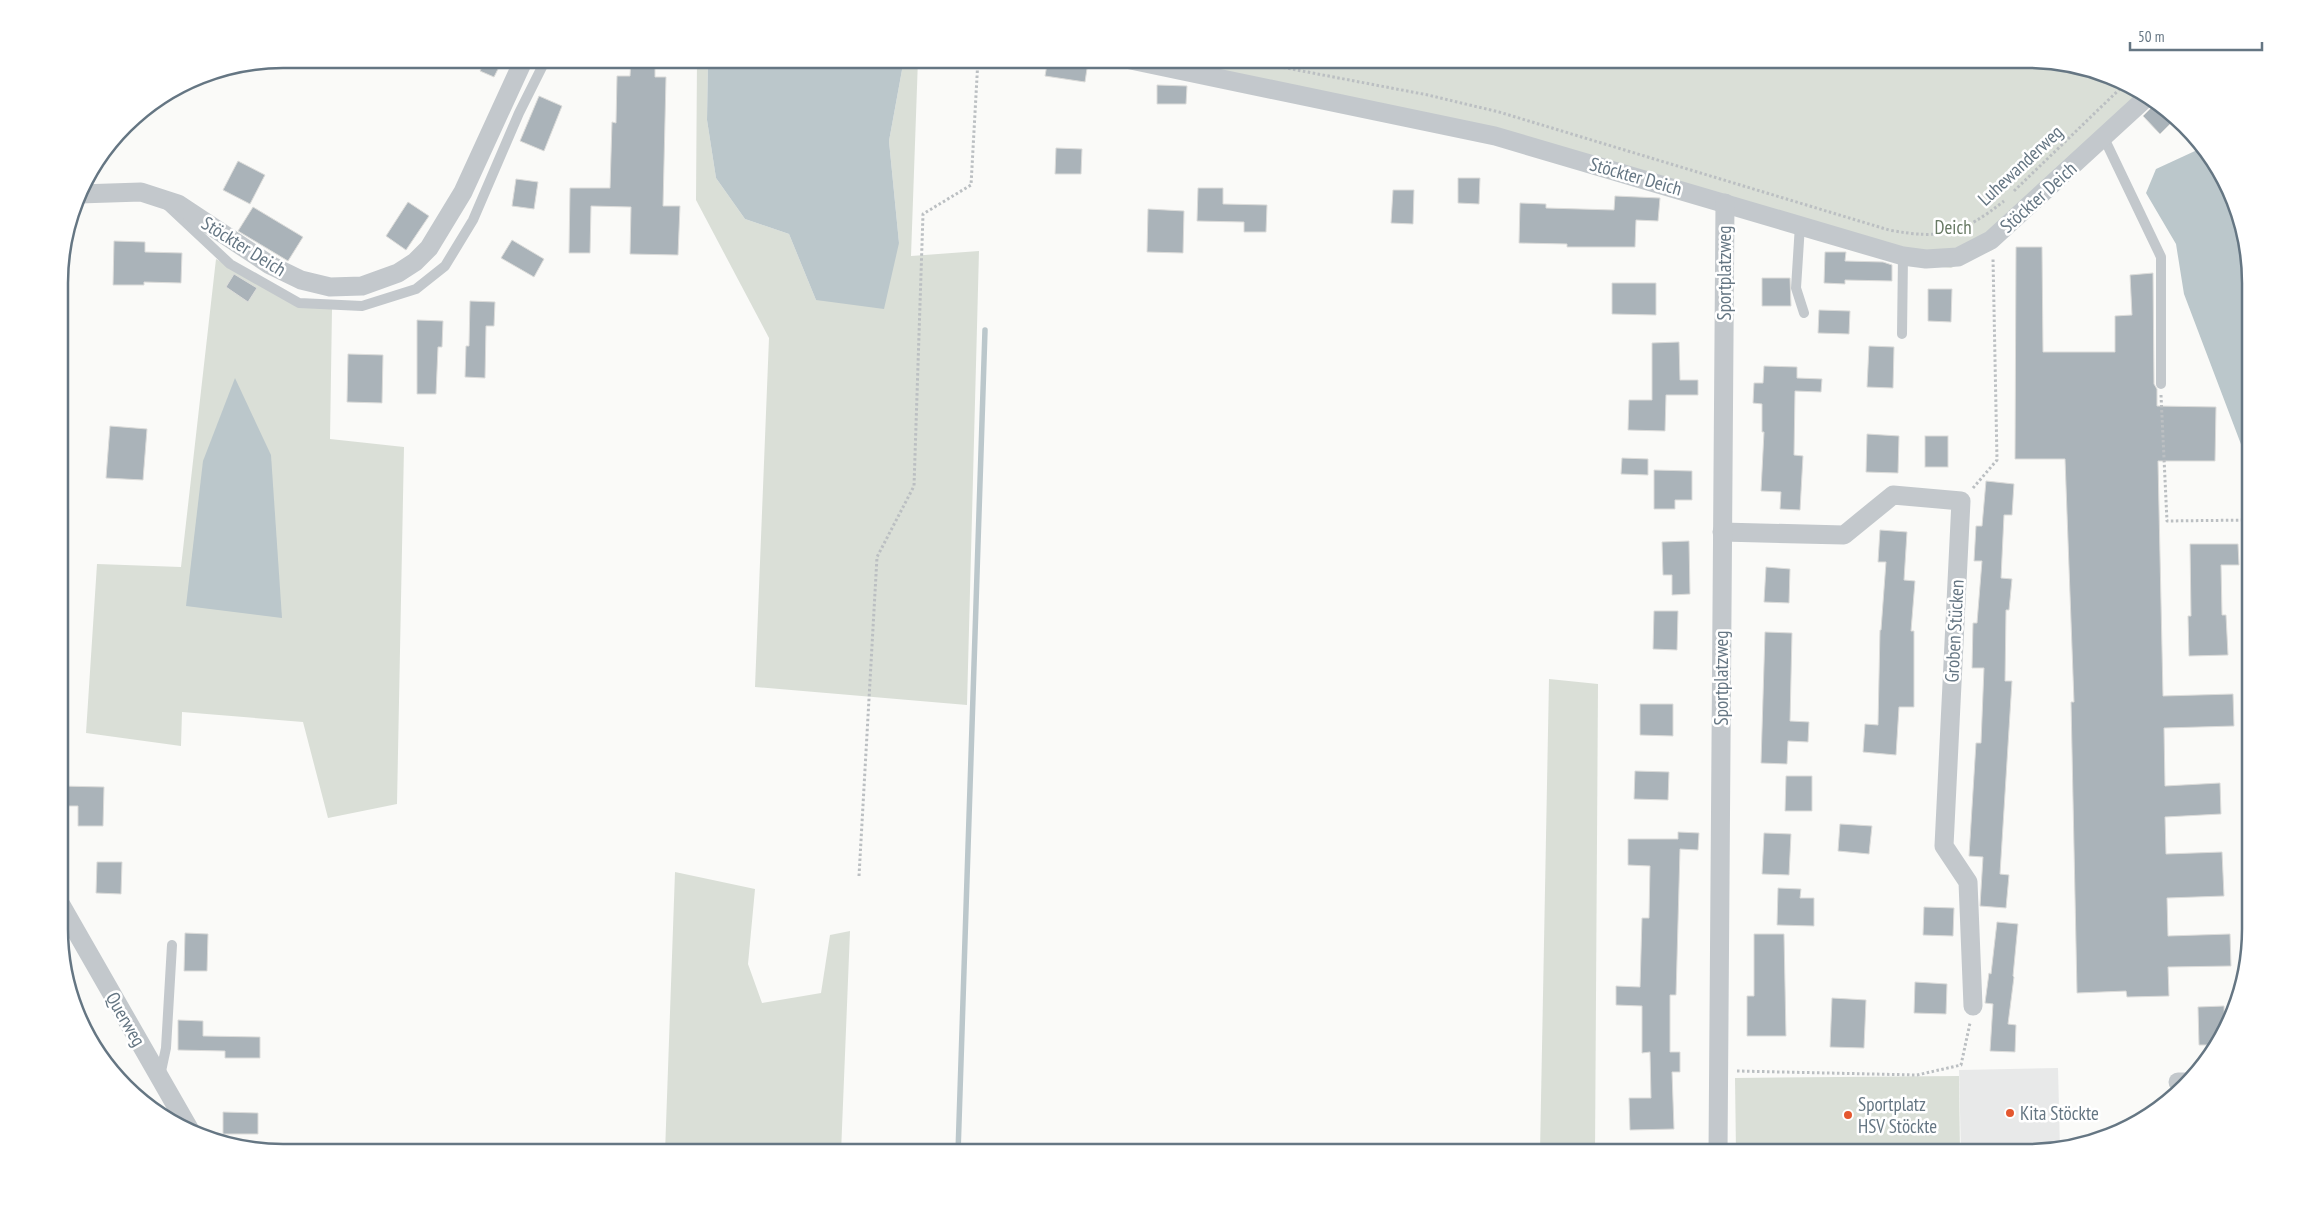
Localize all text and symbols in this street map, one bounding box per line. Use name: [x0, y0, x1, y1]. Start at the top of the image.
scale bar: [2130, 20, 2262, 52]
text: 50 m: [2138, 27, 2164, 46]
street label: Luhewanderweg: [1973, 120, 2067, 210]
street label: Stöckter Deich: [1587, 151, 1685, 201]
street label: Stöckter Deich: [1995, 156, 2081, 238]
street label: Stöckter Deich: [197, 211, 291, 281]
park label: Deich: [1934, 215, 1972, 239]
street label: Sportplatzweg: [1712, 226, 1736, 320]
street label: Groben Stücken: [1939, 579, 1969, 683]
street label: Sportplatzweg: [1709, 631, 1733, 725]
street label: Querweg: [101, 988, 151, 1050]
place label: Sportplatz HSV Stöckte: [1858, 1092, 1937, 1138]
place label: Kita Stöckte: [2020, 1101, 2099, 1125]
marker: Kita Stöckte: [2004, 1107, 2016, 1119]
marker: Sportplatz HSV Stöckte: [1842, 1109, 1854, 1121]

